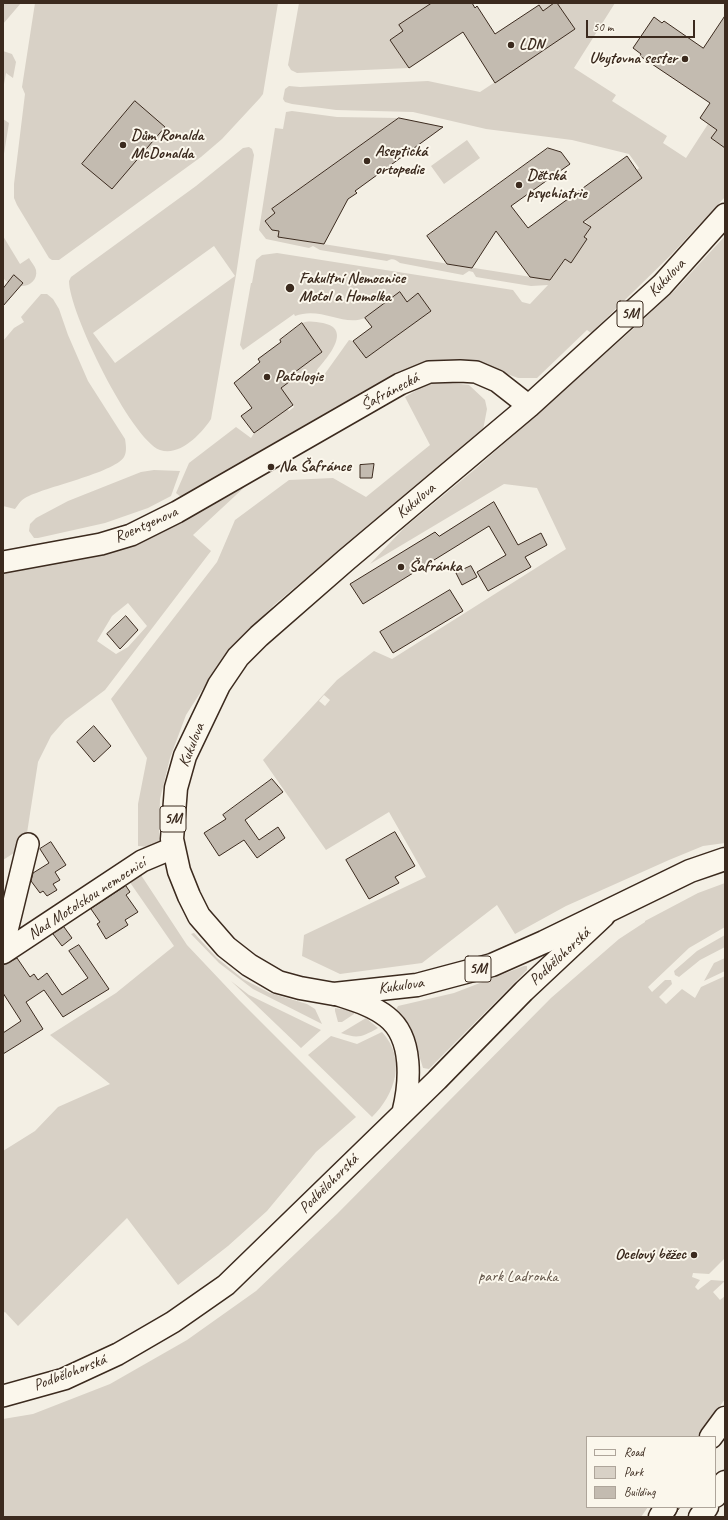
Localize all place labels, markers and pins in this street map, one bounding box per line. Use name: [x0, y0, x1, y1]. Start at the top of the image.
place label: LDN: [519, 35, 544, 55]
marker: LDN: [506, 40, 516, 50]
place label: Ubytovna sester: [589, 49, 677, 69]
marker: Ubytovna sester: [680, 54, 690, 64]
place label: Dům Ronalda McDonalda: [131, 126, 204, 164]
marker: Dům Ronalda McDonalda: [118, 140, 128, 150]
place label: Aseptická ortopedie: [375, 142, 427, 180]
marker: Aseptická ortopedie: [362, 156, 372, 166]
place label: Dětská psychiatrie: [527, 166, 587, 204]
marker: Dětská psychiatrie: [514, 180, 524, 190]
place label: Fakultní Nemocnice Motol a Homolka: [299, 269, 405, 307]
marker: Fakultní Nemocnice Motol a Homolka: [284, 282, 296, 294]
place label: Patologie: [275, 367, 323, 387]
marker: Patologie: [262, 372, 272, 382]
place label: Na Šafránce: [279, 457, 351, 477]
marker: Na Šafránce: [266, 462, 276, 472]
place label: Šafránka: [409, 557, 462, 577]
marker: Šafránka: [396, 562, 406, 572]
place label: Ocelový běžec: [615, 1245, 686, 1265]
marker: Ocelový běžec: [689, 1250, 699, 1260]

